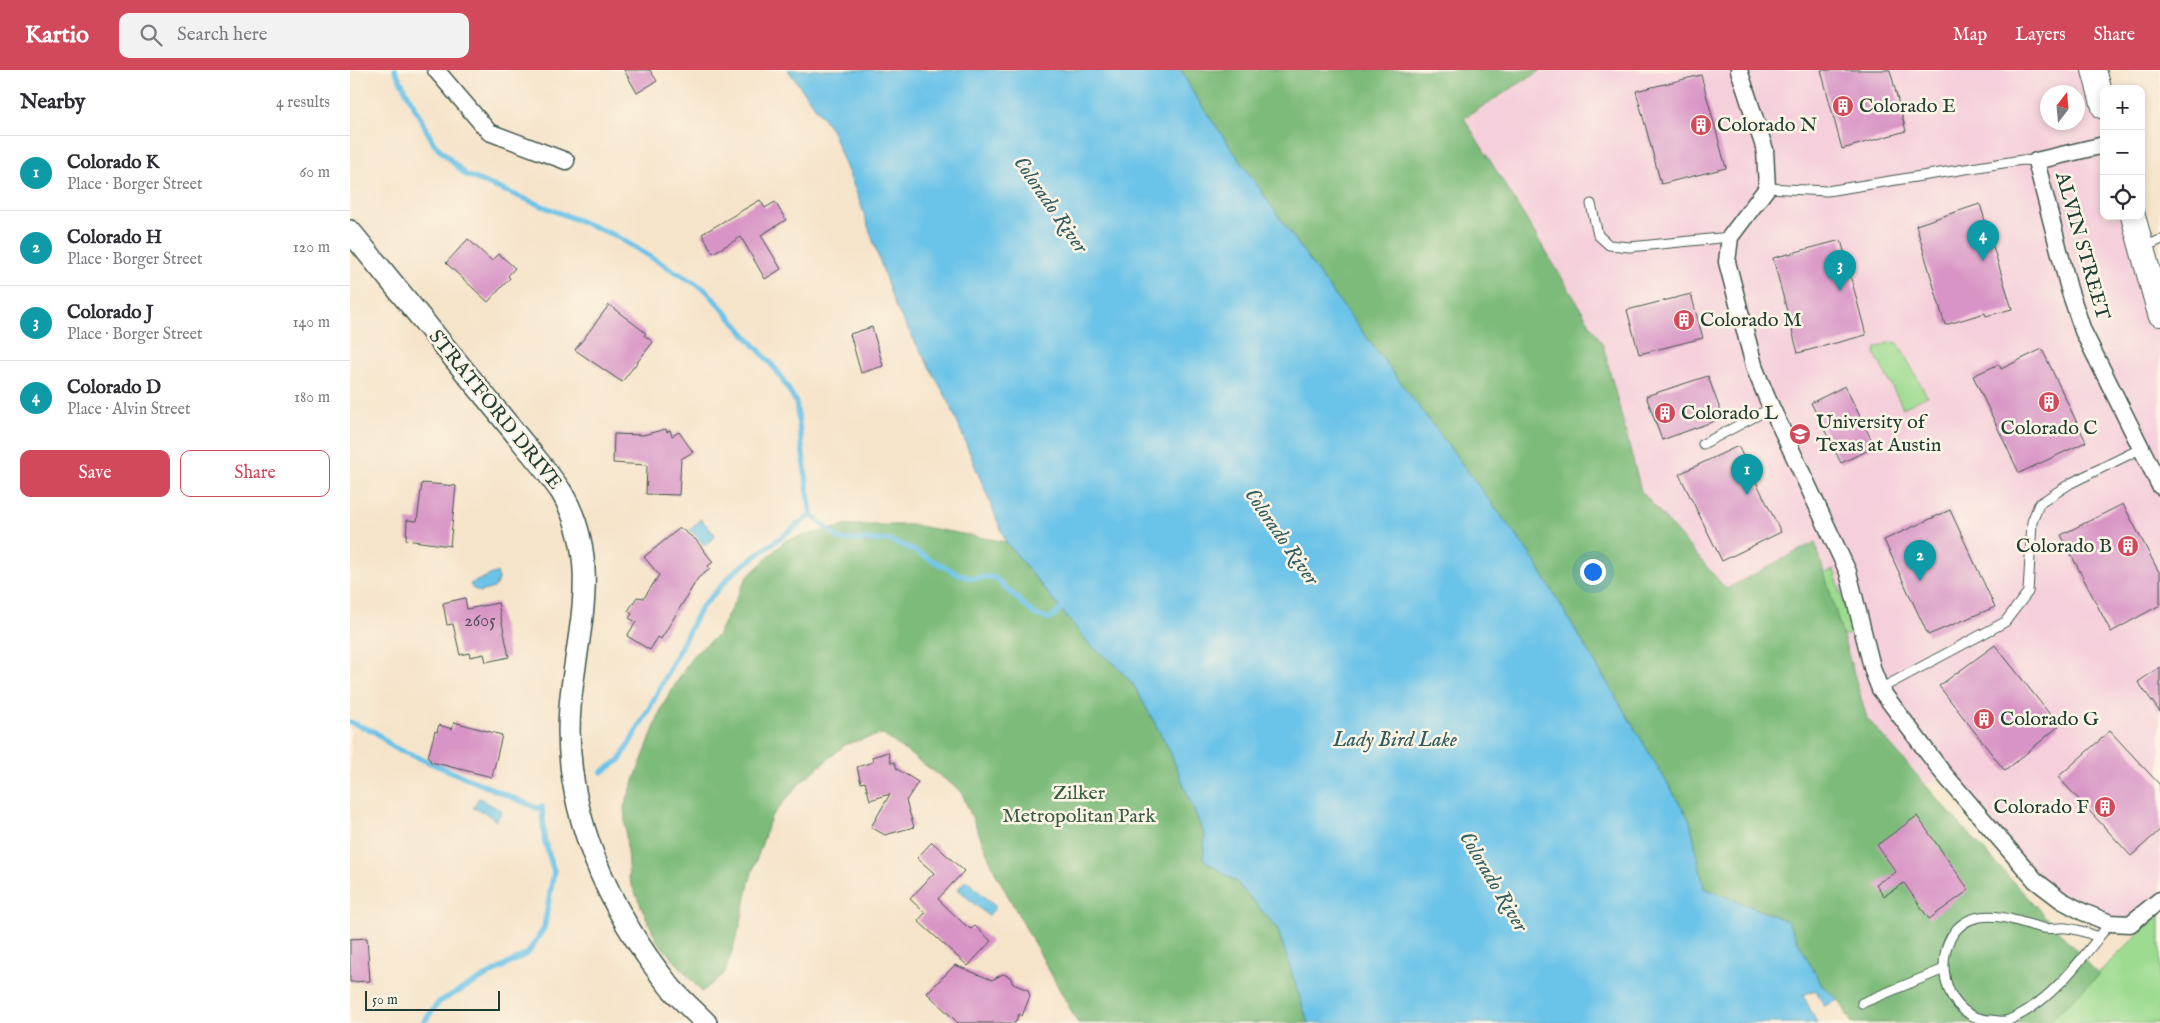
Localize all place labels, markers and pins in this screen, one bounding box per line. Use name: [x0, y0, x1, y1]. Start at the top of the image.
building icon: Colorado E: [1831, 94, 1855, 118]
place label: Colorado E: [1859, 94, 1956, 119]
building icon: Colorado N: [1689, 113, 1713, 137]
place label: Colorado N: [1717, 113, 1817, 138]
pin: 4: [1967, 220, 1999, 261]
pin: 3: [1824, 250, 1856, 291]
building icon: Colorado M: [1672, 308, 1696, 332]
place label: Colorado M: [1700, 308, 1802, 333]
building icon: Colorado C: [2037, 390, 2061, 414]
building icon: Colorado L: [1653, 401, 1677, 425]
place label: Colorado L: [1681, 401, 1779, 426]
place label: University of Texas at Austin: [1816, 410, 1942, 458]
place label: Colorado C: [2000, 416, 2098, 441]
school or university icon: University of Texas at Austin: [1788, 422, 1812, 446]
pin: 1: [1731, 454, 1763, 495]
place label: Colorado B: [2016, 534, 2112, 559]
building icon: Colorado B: [2116, 534, 2140, 558]
pin: 2: [1904, 540, 1936, 581]
building icon: Colorado G: [1972, 707, 1996, 731]
place label: Colorado G: [2000, 707, 2099, 732]
place label: Colorado F: [1993, 795, 2089, 820]
building icon: Colorado F: [2093, 795, 2117, 819]

